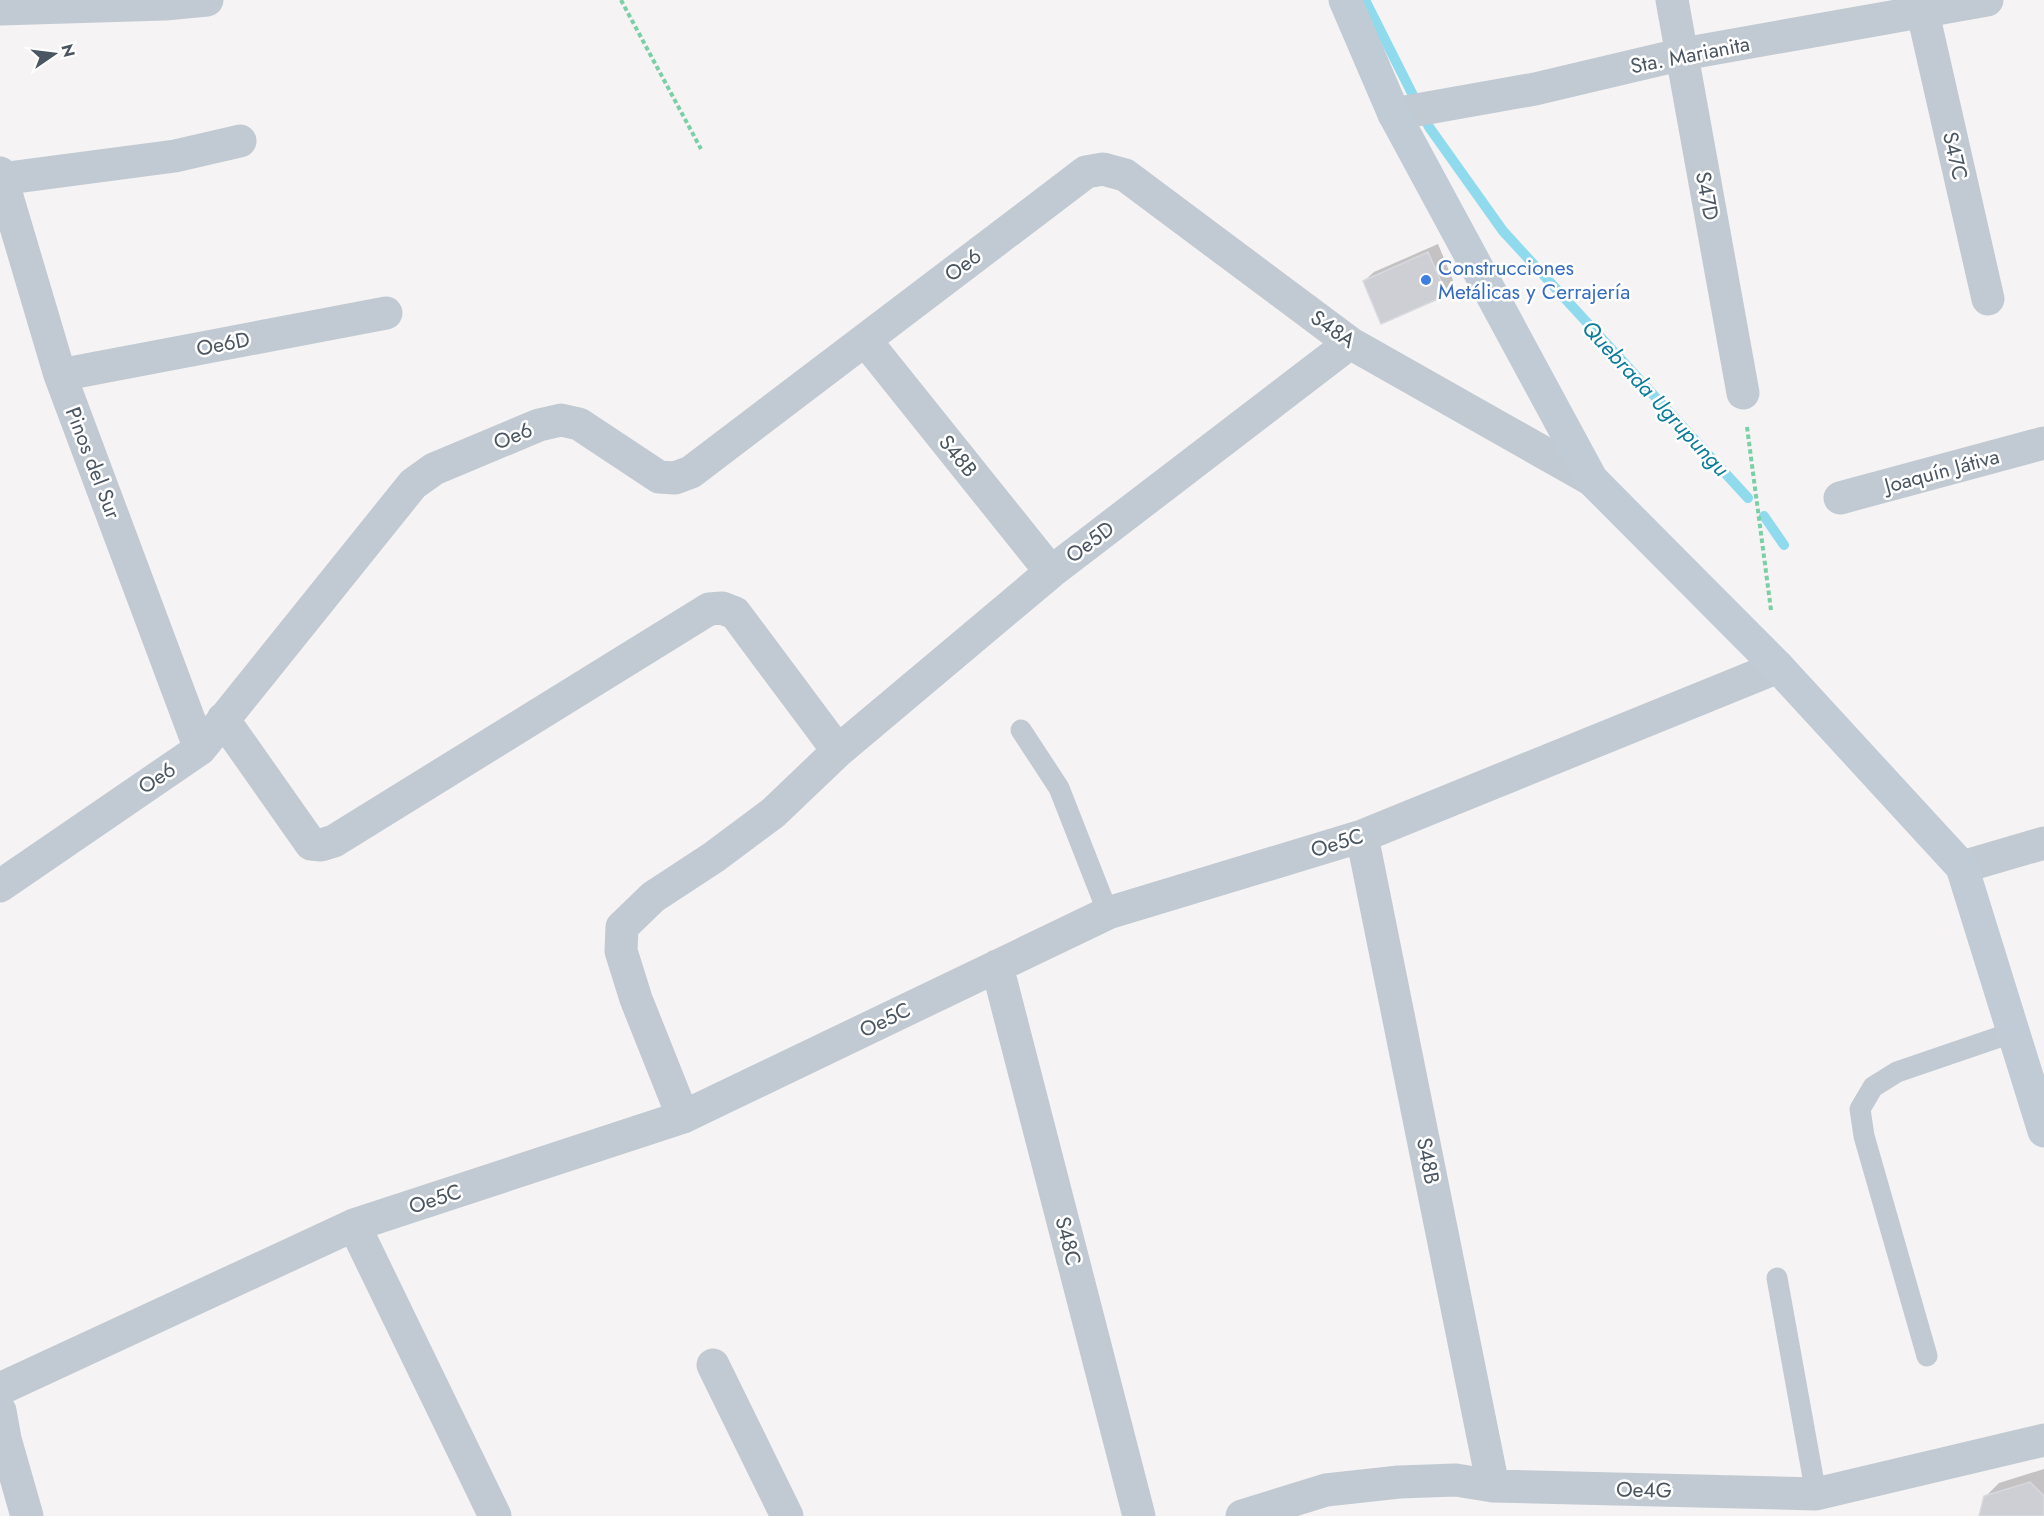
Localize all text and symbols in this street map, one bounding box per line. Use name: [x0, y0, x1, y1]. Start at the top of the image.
north arrow: [24, 24, 84, 84]
street label: Sta. Marianita: [1628, 29, 1752, 81]
text: N: [55, 42, 81, 59]
street label: S47C: [1935, 129, 1975, 183]
street label: S47D: [1688, 169, 1726, 223]
street label: Oe6: [938, 241, 988, 289]
place label: Construcciones Metálicas y Cerrajería: [1438, 253, 1630, 307]
marker: Construcciones Metálicas y Cerrajería: [1419, 273, 1433, 287]
street label: S48A: [1304, 303, 1362, 355]
water label: Quebrada Ugrupungu: [1575, 313, 1737, 483]
street label: Oe6D: [194, 324, 252, 364]
street label: Pinos del Sur: [58, 403, 128, 524]
street label: Oe6: [489, 415, 537, 457]
street label: S48B: [932, 428, 984, 484]
street label: Joaquín Játiva: [1878, 441, 2003, 501]
street label: Oe5D: [1060, 514, 1120, 570]
street label: Oe6: [132, 755, 182, 801]
street label: Oe5C: [1307, 821, 1367, 865]
street label: Oe5C: [854, 995, 916, 1045]
street label: S48B: [1409, 1135, 1447, 1187]
street label: Oe5C: [405, 1176, 465, 1222]
street label: S48C: [1047, 1213, 1089, 1269]
street label: Oe4G: [1616, 1475, 1672, 1505]

